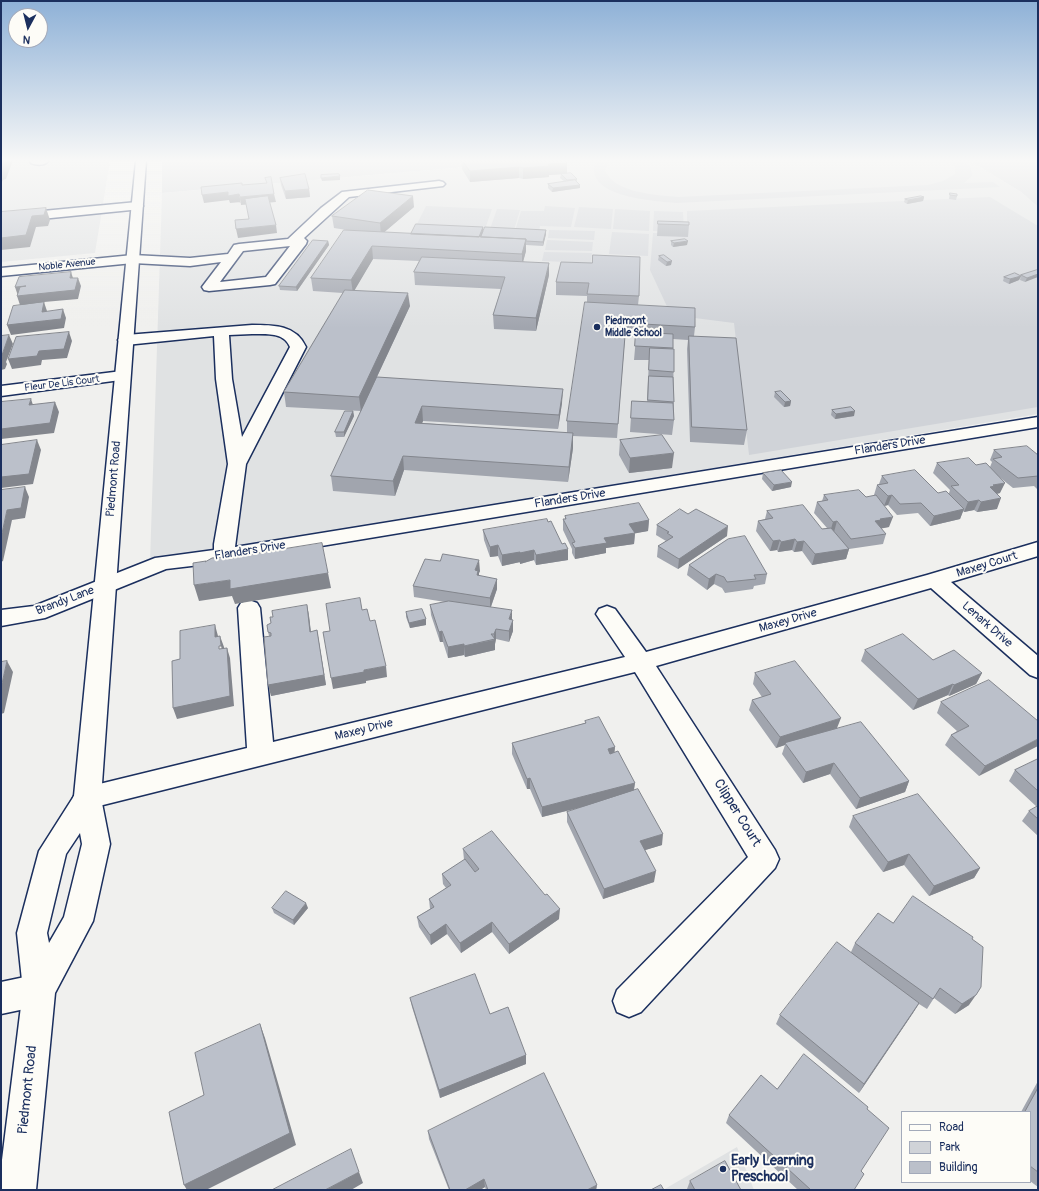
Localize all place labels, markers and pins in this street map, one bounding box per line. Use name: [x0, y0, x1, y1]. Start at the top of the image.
place label: Piedmont Middle School: [605, 315, 662, 338]
marker: Piedmont Middle School: [592, 322, 602, 332]
place label: Early Learning Preschool: [731, 1153, 814, 1186]
marker: Early Learning Preschool: [718, 1164, 728, 1174]

